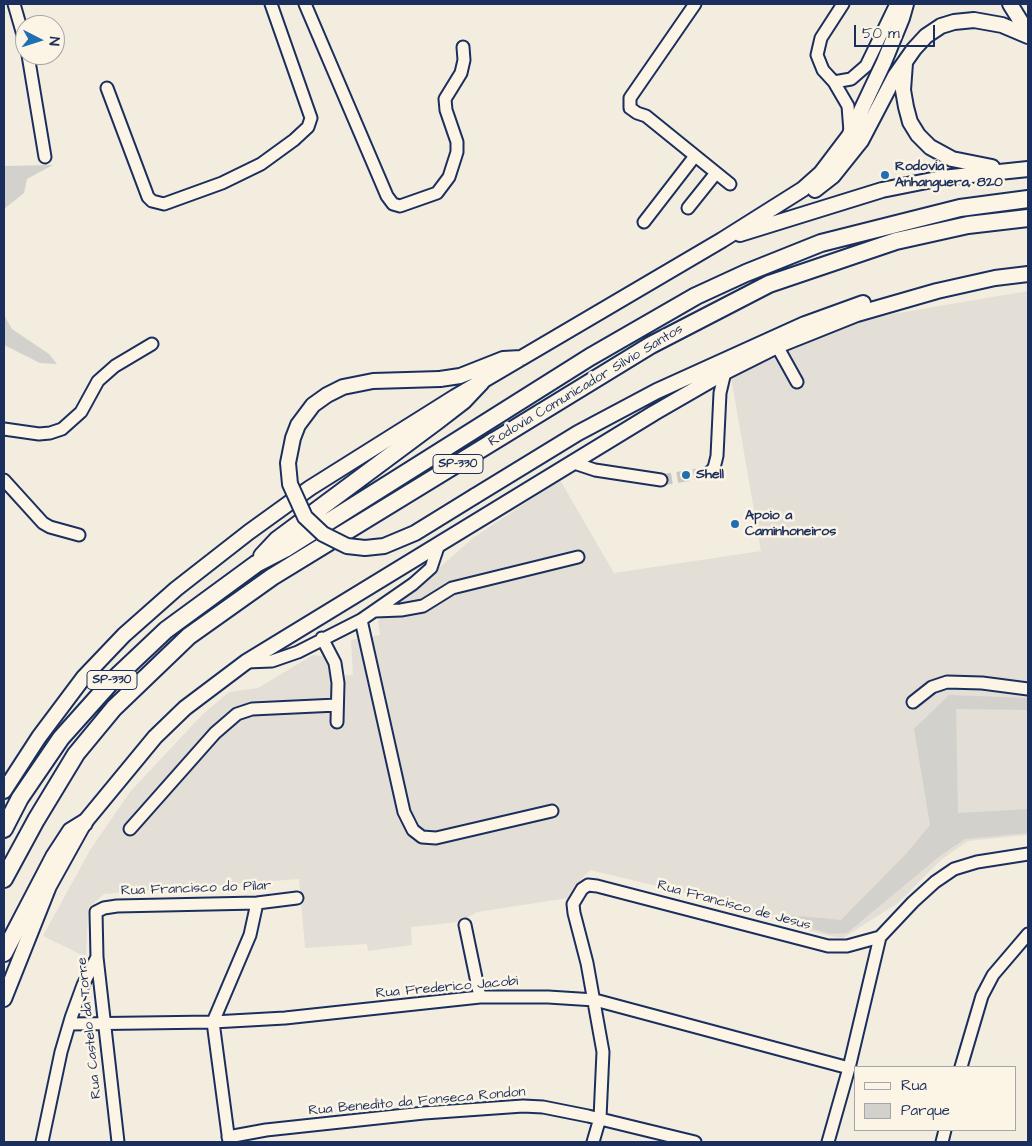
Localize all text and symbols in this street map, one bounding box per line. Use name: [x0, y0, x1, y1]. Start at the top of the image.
north arrow: [15, 15, 65, 65]
scale bar: [857, 15, 938, 47]
text: 50 m: [862, 23, 900, 44]
text: N: [44, 36, 64, 46]
place label: Rodovia Anhanguera, 820: [895, 159, 1003, 192]
marker: Rodovia Anhanguera, 820: [879, 169, 891, 181]
street label: Rodovia Comunicador Silvio Santos: [486, 321, 686, 451]
road number: SP-330: [433, 454, 483, 474]
place label: Shell: [696, 467, 724, 483]
marker: Shell: [680, 469, 692, 481]
place label: Apoio a Caminhoneiros: [745, 508, 836, 540]
marker: Apoio a Caminhoneiros: [729, 518, 741, 530]
road number: SP-330: [87, 670, 137, 690]
street label: Rua Francisco de Jesus: [655, 877, 813, 935]
street label: Rua Francisco do Pilar: [121, 878, 271, 900]
street label: Rua Castelo da Torre: [74, 956, 106, 1100]
street label: Rua Frederico Jacobi: [375, 973, 519, 1003]
legend: [854, 1066, 1017, 1131]
text: Rua: [901, 1075, 927, 1096]
street label: Rua Benedito da Fonseca Rondon: [308, 1084, 526, 1120]
text: Parque: [901, 1100, 950, 1121]

